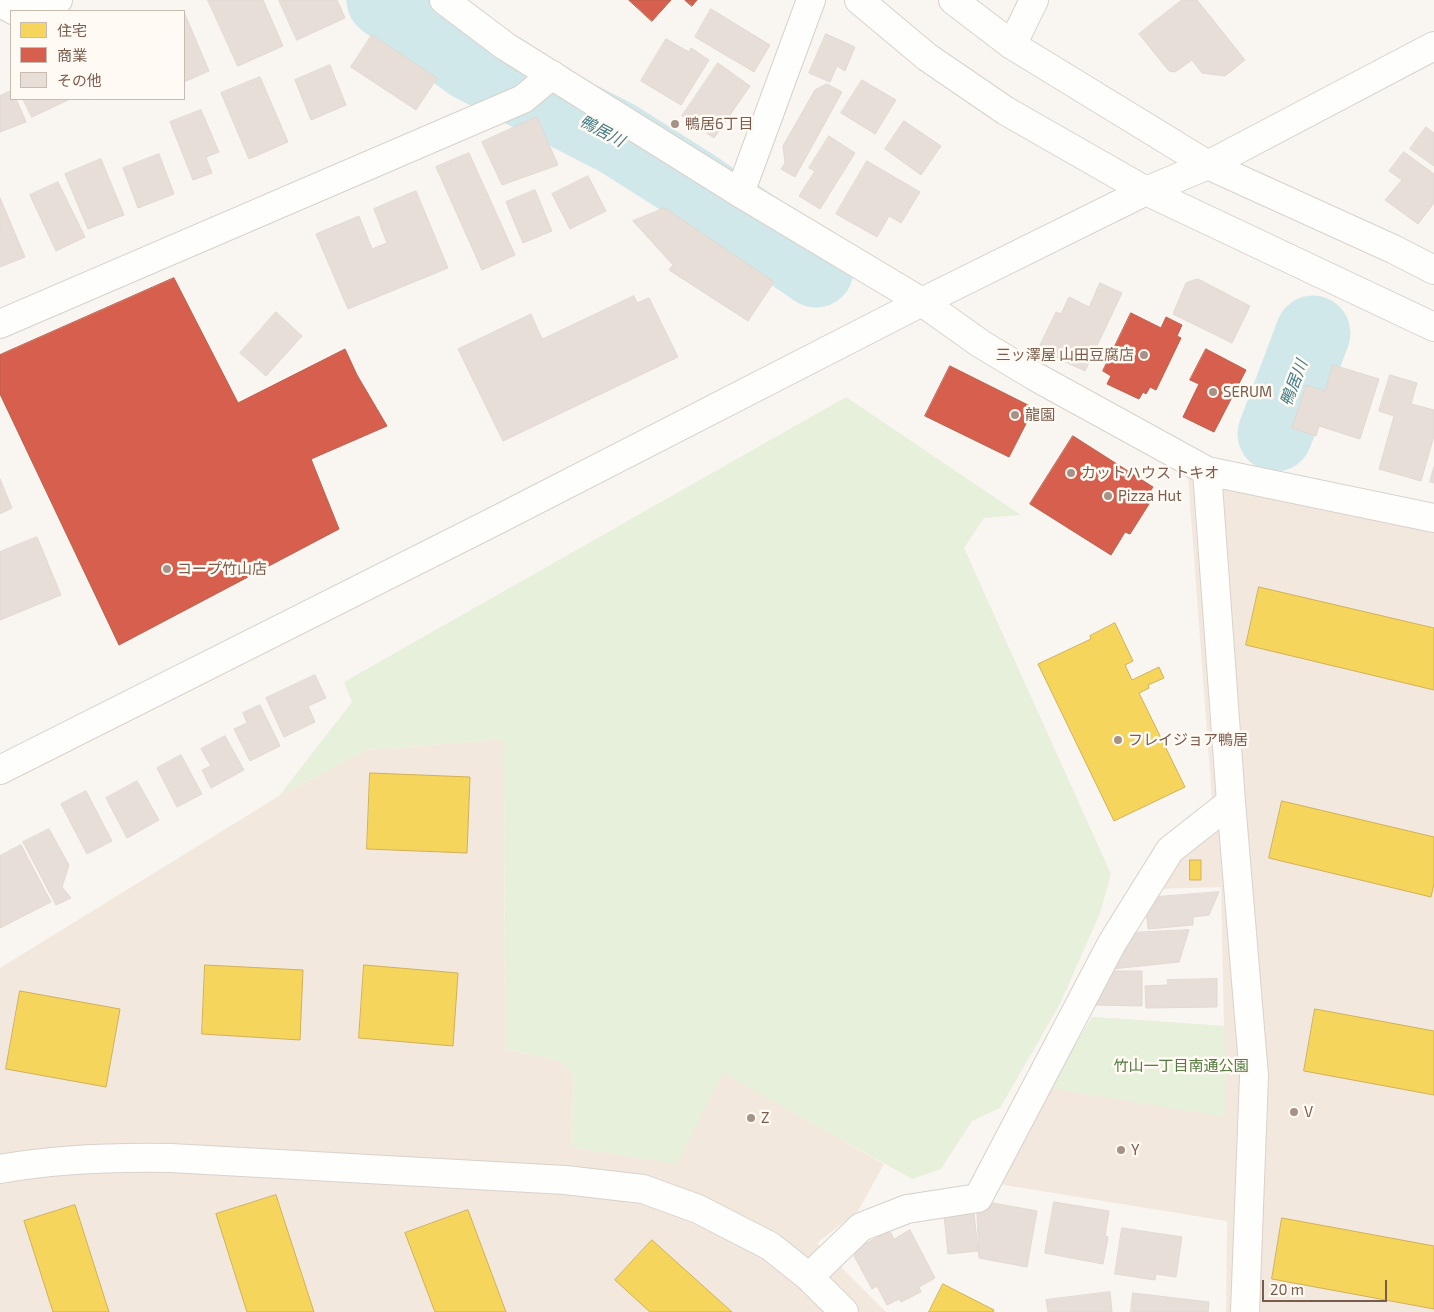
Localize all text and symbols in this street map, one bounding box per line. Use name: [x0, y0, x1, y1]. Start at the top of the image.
legend: [10, 10, 185, 100]
text: 住宅: [57, 21, 87, 39]
text: 商業: [57, 46, 87, 64]
text: その他: [57, 71, 102, 89]
water label: 鴨居川: [576, 111, 628, 151]
place label: 鴨居6丁目: [685, 115, 754, 133]
marker: 鴨居6丁目: [669, 118, 681, 130]
place label: 三ッ澤屋 山田豆腐店: [996, 346, 1134, 364]
marker: 三ッ澤屋 山田豆腐店: [1138, 349, 1150, 361]
water label: 鴨居川: [1276, 357, 1312, 409]
place label: SERUM: [1223, 383, 1272, 401]
marker: SERUM: [1207, 386, 1219, 398]
place label: 龍園: [1025, 406, 1055, 424]
marker: 龍園: [1009, 409, 1021, 421]
place label: カットハウス トキオ: [1081, 464, 1219, 482]
marker: カットハウス トキオ: [1065, 467, 1077, 479]
place label: Pizza Hut: [1118, 487, 1182, 505]
marker: Pizza Hut: [1102, 490, 1114, 502]
place label: コープ竹山店: [177, 560, 267, 578]
marker: コープ竹山店: [161, 563, 173, 575]
place label: フレイジョア鴨居: [1128, 731, 1248, 749]
marker: フレイジョア鴨居: [1112, 734, 1124, 746]
park label: 竹山一丁目南通公園: [1114, 1057, 1248, 1075]
place label: V: [1304, 1103, 1313, 1121]
marker: V: [1288, 1106, 1300, 1118]
place label: Z: [761, 1109, 769, 1127]
marker: Z: [745, 1112, 757, 1124]
place label: Y: [1131, 1141, 1140, 1159]
marker: Y: [1115, 1144, 1127, 1156]
scale bar: [1264, 1270, 1389, 1302]
text: 20 m: [1270, 1280, 1304, 1298]

